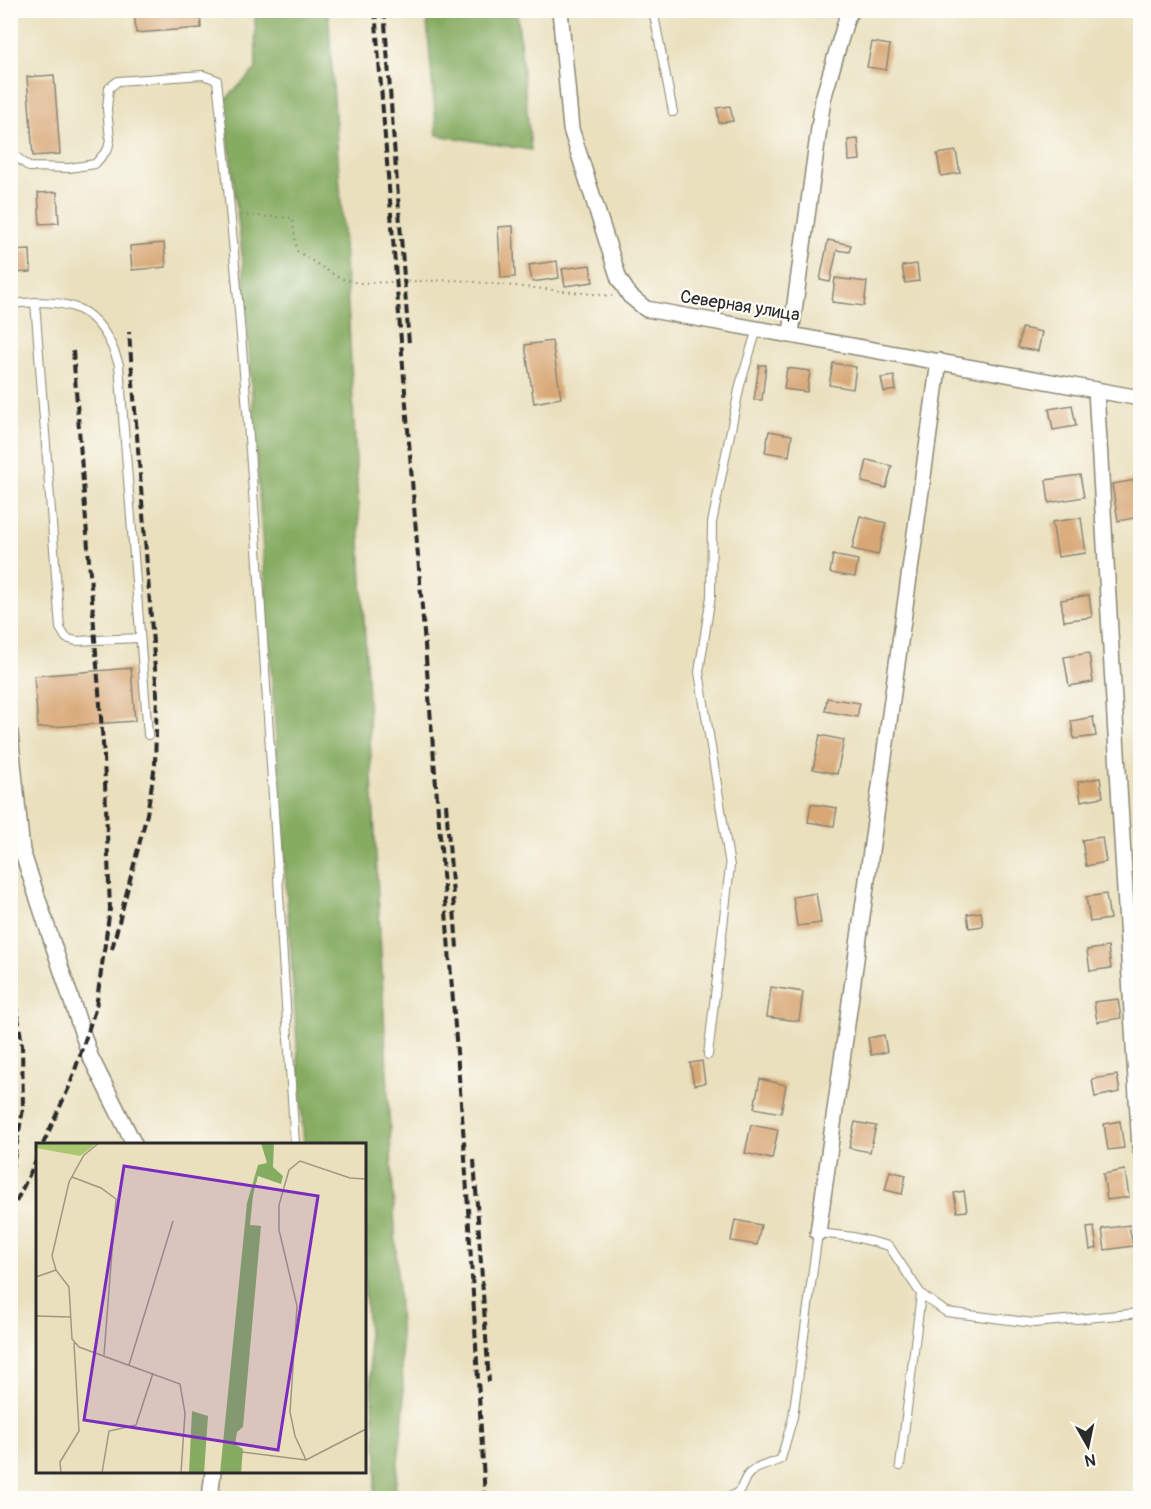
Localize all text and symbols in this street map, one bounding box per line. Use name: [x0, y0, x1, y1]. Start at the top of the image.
street label: Северная улица: [679, 285, 801, 327]
inset map: [36, 1143, 366, 1473]
north arrow: [1058, 1416, 1118, 1476]
text: N: [1083, 1449, 1097, 1471]

